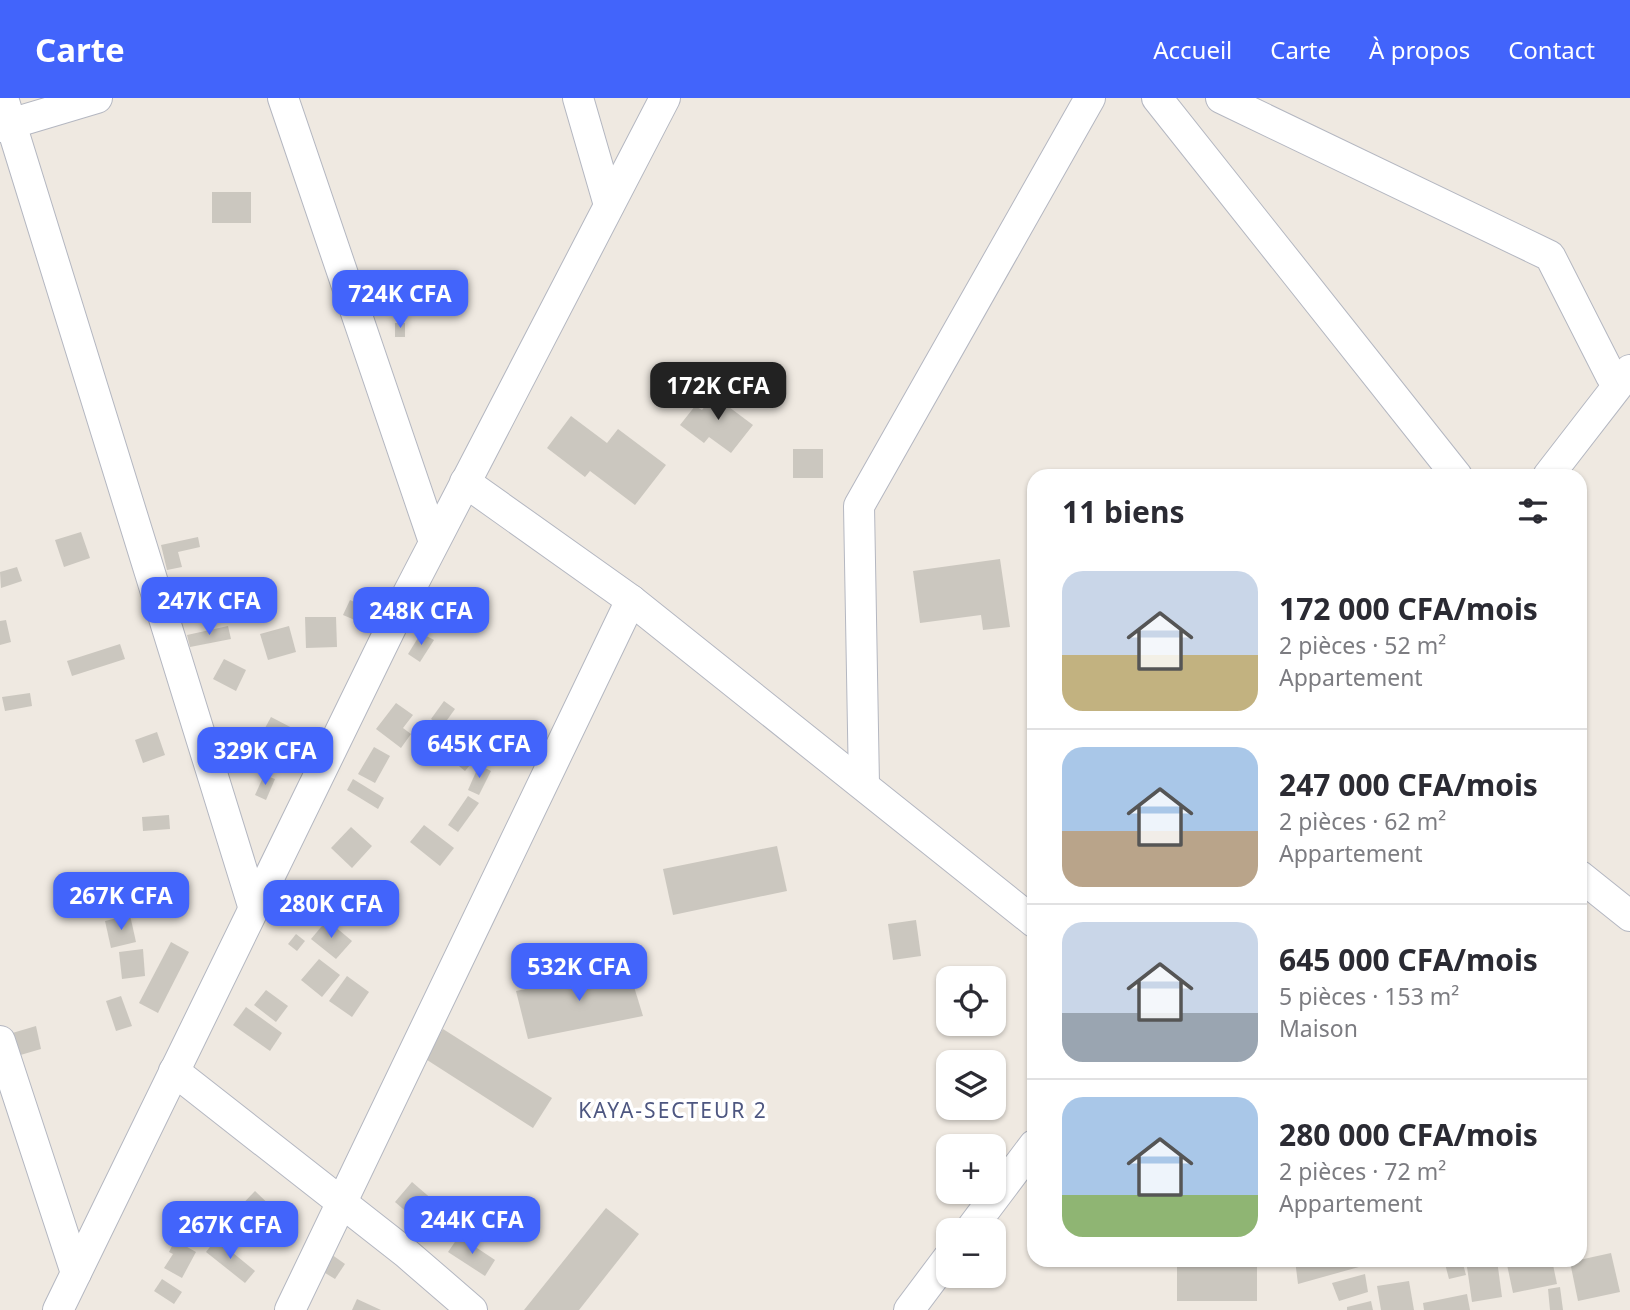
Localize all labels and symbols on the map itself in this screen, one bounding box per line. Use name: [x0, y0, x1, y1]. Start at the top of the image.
pin: 724K CFA: [328, 271, 472, 330]
pin: 172K CFA: [646, 362, 790, 422]
pin: 247K CFA: [137, 578, 281, 637]
pin: 248K CFA: [349, 588, 493, 647]
pin: 645K CFA: [407, 720, 551, 780]
pin: 329K CFA: [193, 728, 337, 787]
pin: 267K CFA: [49, 872, 193, 932]
pin: 280K CFA: [259, 880, 403, 940]
pin: 532K CFA: [507, 944, 651, 1003]
district label: KAYA-SECTEUR 2: [578, 1096, 768, 1124]
pin: 244K CFA: [400, 1196, 544, 1256]
pin: 267K CFA: [158, 1202, 302, 1261]

